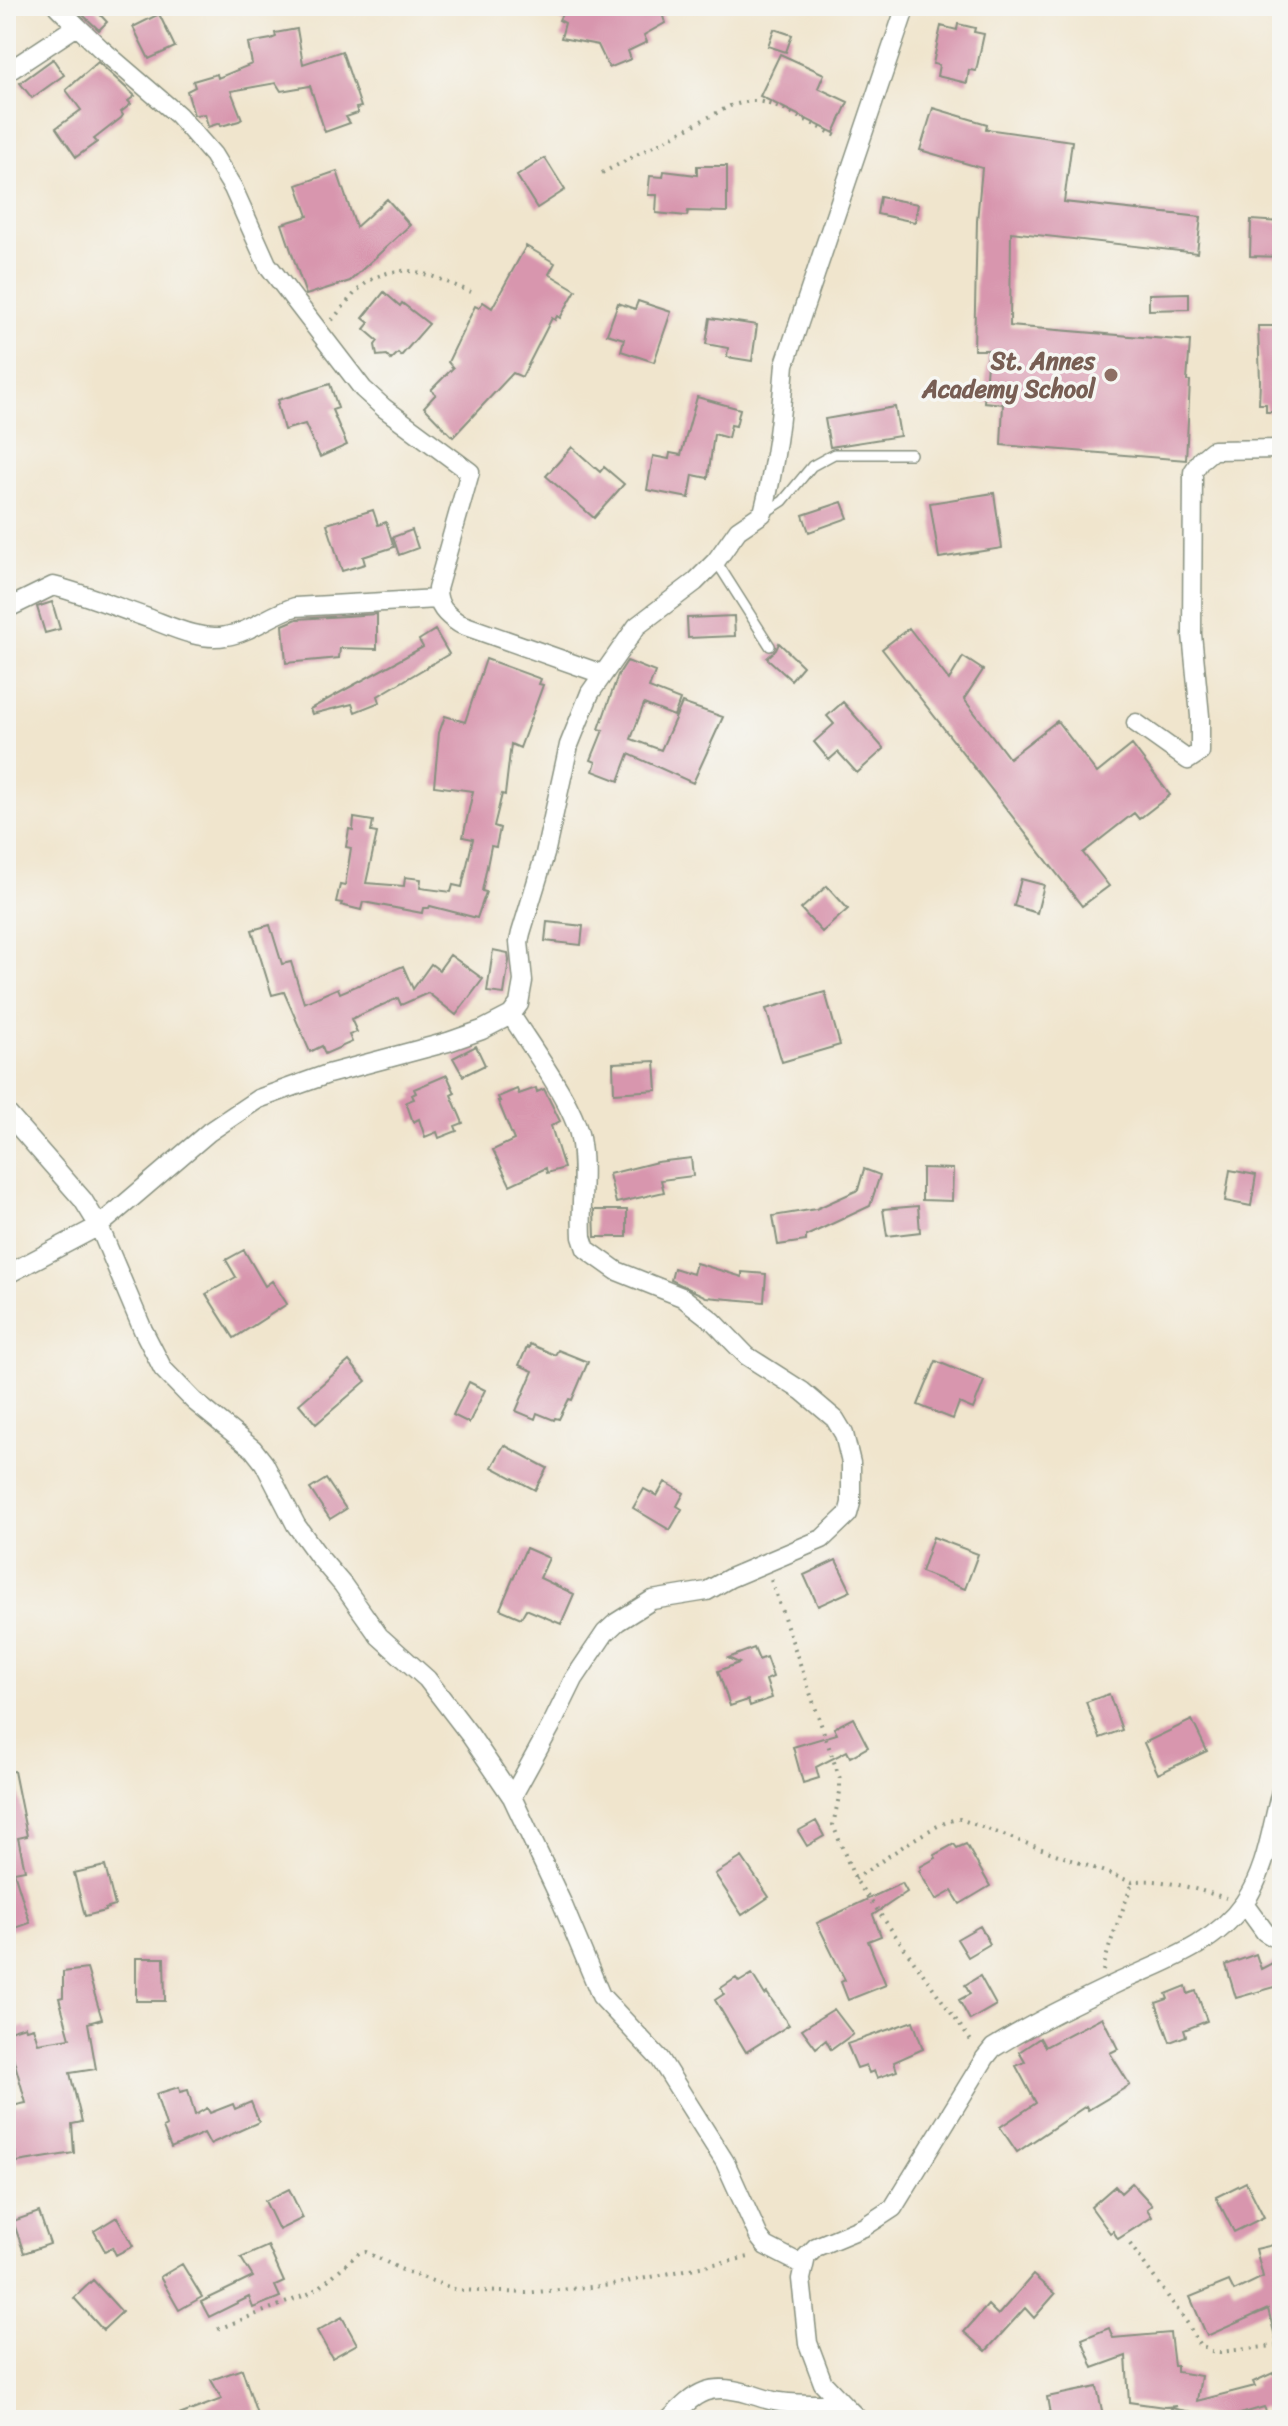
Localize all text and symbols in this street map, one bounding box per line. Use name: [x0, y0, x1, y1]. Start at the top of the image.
place label: St. Annes Academy School: [921, 340, 1096, 410]
marker: St. Annes Academy School: [1102, 366, 1120, 384]

